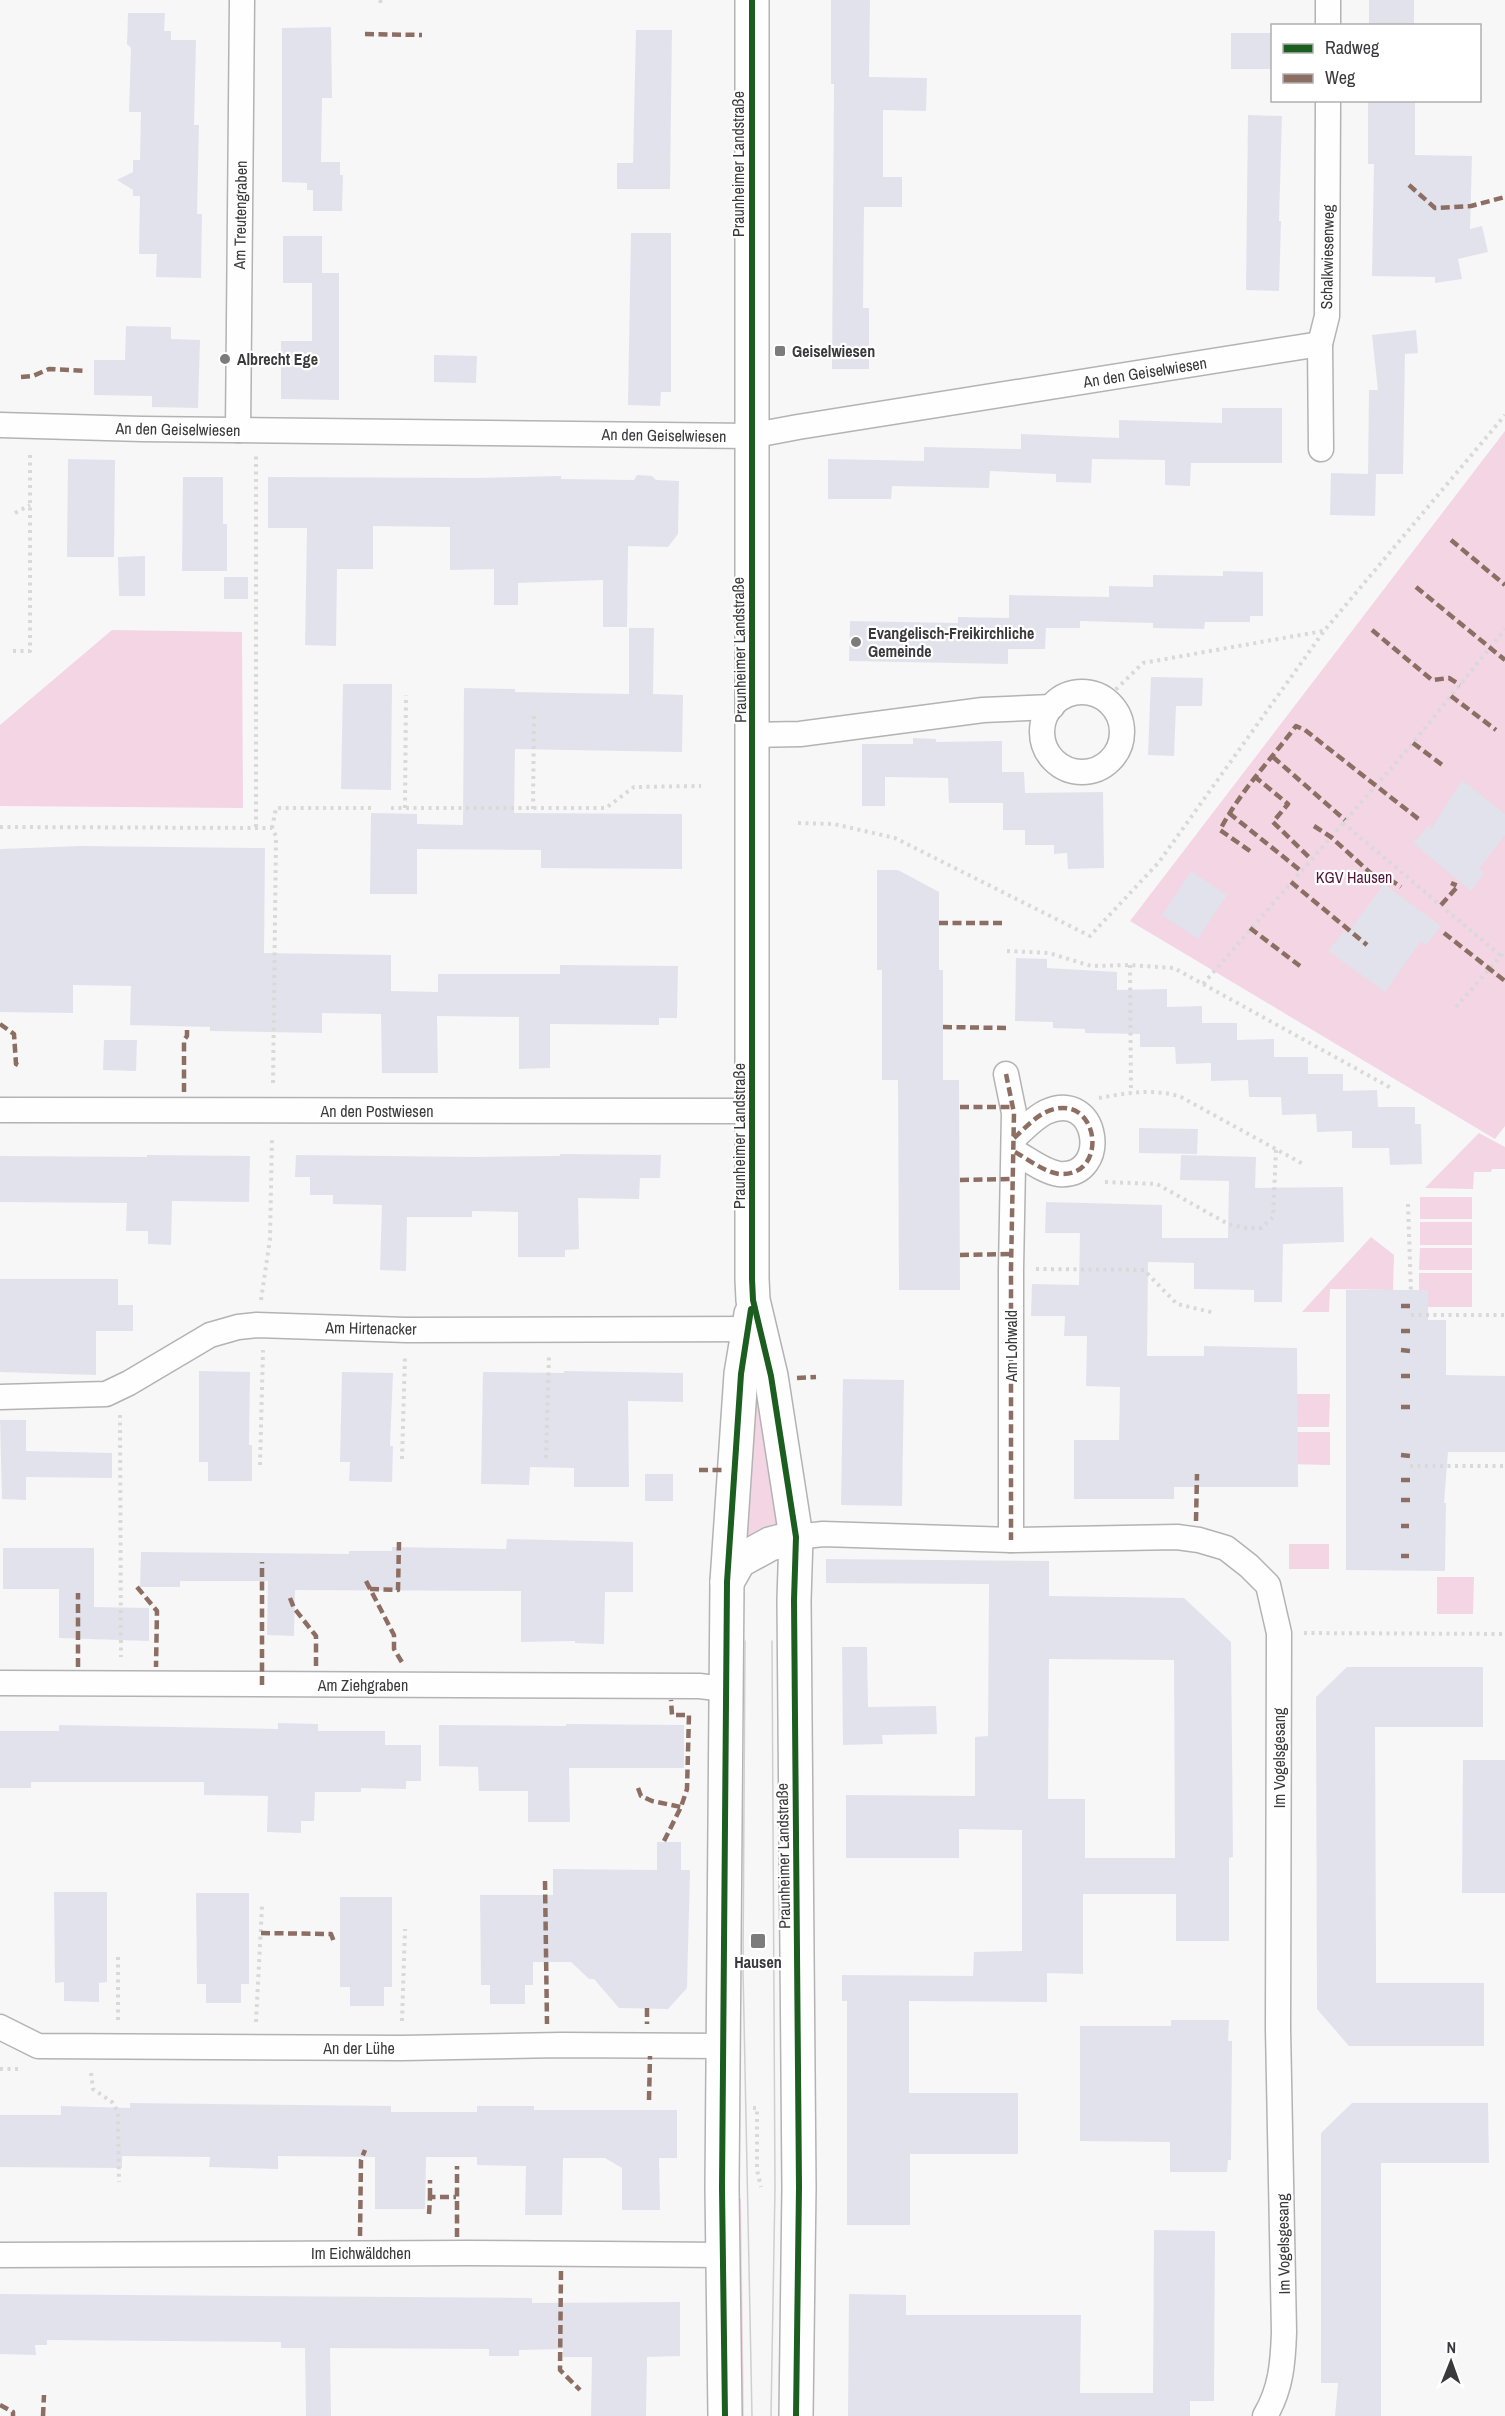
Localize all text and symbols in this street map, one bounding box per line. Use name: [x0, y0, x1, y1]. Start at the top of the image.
legend: [1271, 24, 1481, 102]
text: Radweg: [1325, 35, 1380, 60]
text: Weg: [1325, 65, 1356, 90]
street label: Praunheimer Landstraße: [727, 91, 749, 237]
street label: Am Treutengraben: [228, 160, 252, 271]
street label: Schalkwiesenweg: [1315, 204, 1339, 310]
place label: Geiselwiesen: [792, 340, 875, 362]
marker: Geiselwiesen: [773, 344, 787, 358]
place label: Albrecht Ege: [237, 348, 318, 370]
street label: An den Geiselwiesen: [1081, 351, 1208, 393]
marker: Albrecht Ege: [218, 352, 232, 366]
street label: An den Geiselwiesen: [114, 417, 241, 441]
street label: An den Geiselwiesen: [600, 423, 727, 447]
street label: Praunheimer Landstraße: [727, 577, 751, 723]
place label: Evangelisch-Freikirchliche Gemeinde: [868, 622, 1034, 662]
marker: Evangelisch-Freikirchliche Gemeinde: [849, 635, 863, 649]
park label: KGV Hausen: [1316, 866, 1392, 888]
street label: Praunheimer Landstraße: [728, 1063, 750, 1209]
street label: An den Postwiesen: [319, 1100, 434, 1122]
street label: Am Lohwald: [1000, 1310, 1022, 1383]
street label: Am Hirtenacker: [324, 1316, 417, 1340]
street label: Am Ziehgraben: [317, 1674, 408, 1696]
street label: Im Vogelsgesang: [1268, 1707, 1290, 1808]
street label: Praunheimer Landstraße: [771, 1783, 795, 1929]
marker: Hausen: [749, 1932, 767, 1950]
place label: Hausen: [734, 1951, 782, 1973]
street label: An der Lühe: [322, 2037, 395, 2059]
street label: Im Vogelsgesang: [1271, 2193, 1295, 2295]
street label: Im Eichwäldchen: [311, 2242, 411, 2264]
north arrow: [1421, 2332, 1481, 2392]
text: N: [1446, 2336, 1456, 2358]

